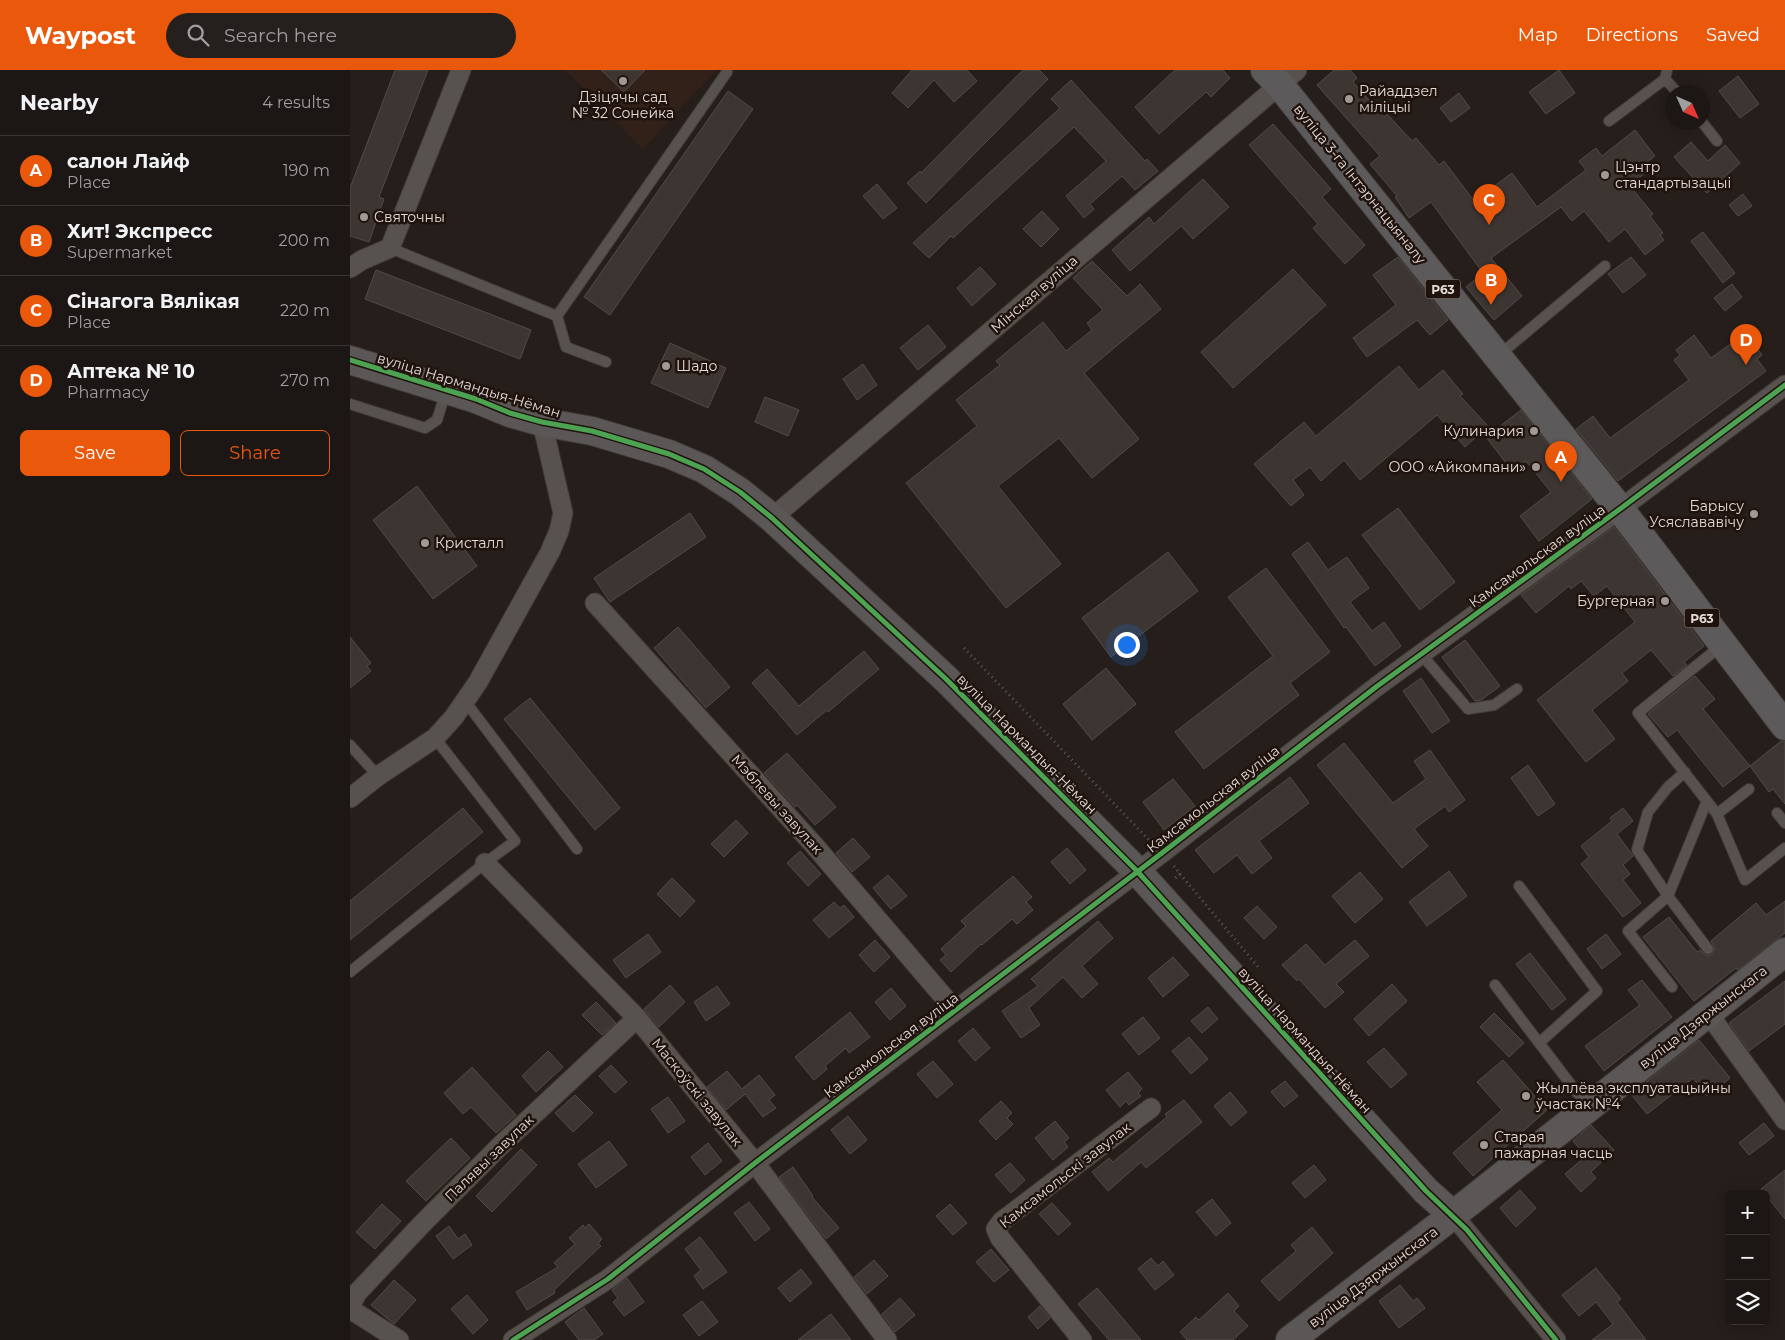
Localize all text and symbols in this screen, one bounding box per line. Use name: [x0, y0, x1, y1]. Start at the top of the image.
search box: [166, 13, 516, 58]
text: Waypost: [25, 21, 136, 50]
icon: search: [184, 21, 212, 49]
text: Search here: [224, 24, 337, 47]
text: Map: [1518, 24, 1558, 46]
text: Directions: [1586, 24, 1678, 46]
text: Saved: [1706, 24, 1760, 46]
marker: Дзіцячы сад № 32 Сонейка: [617, 75, 629, 87]
place label: Райаддзел міліцыі: [1359, 82, 1438, 116]
north arrow: [1665, 85, 1710, 130]
place label: Дзіцячы сад № 32 Сонейка: [572, 88, 674, 122]
text: Nearby: [20, 90, 99, 115]
text: 4 results: [262, 93, 330, 112]
marker: Райаддзел міліцыі: [1343, 93, 1355, 105]
street label: вуліца 3-га Інтэрнацыяналу: [1290, 100, 1430, 268]
text: салон Лайф: [67, 150, 190, 173]
place label: Цэнтр стандартызацыі: [1615, 158, 1731, 192]
text: A: [30, 161, 42, 180]
text: 190 m: [283, 161, 330, 180]
marker: Цэнтр стандартызацыі: [1599, 169, 1611, 181]
text: Place: [67, 173, 111, 192]
pin: C: [1473, 184, 1505, 225]
place label: Святочны: [374, 208, 445, 226]
marker: Святочны: [358, 211, 370, 223]
text: Хит! Экспресс: [67, 220, 213, 243]
text: B: [30, 231, 42, 250]
text: 200 m: [279, 231, 330, 250]
text: Supermarket: [67, 243, 173, 262]
street label: Мінская вуліца: [987, 251, 1081, 337]
pin: B: [1475, 264, 1507, 305]
road number: Р63: [1426, 280, 1460, 298]
text: Сінагога Вялікая: [67, 290, 240, 313]
text: C: [30, 301, 42, 320]
text: 220 m: [280, 301, 330, 320]
text: Place: [67, 313, 111, 332]
pin: D: [1730, 324, 1762, 365]
street label: вуліца Нармандыя-Нёман: [375, 349, 563, 421]
place label: Шадо: [676, 357, 718, 375]
text: Аптека № 10: [67, 360, 195, 383]
marker: Шадо: [660, 360, 672, 372]
text: D: [29, 371, 43, 390]
text: 270 m: [280, 371, 330, 390]
text: Pharmacy: [67, 383, 149, 402]
place label: Кулинария: [1443, 422, 1524, 440]
marker: Кулинария: [1528, 425, 1540, 437]
button: Save: [20, 430, 170, 476]
button: Share: [180, 430, 330, 476]
pin: A: [1545, 441, 1577, 482]
place label: ООО «Айкомпани»: [1388, 458, 1526, 476]
marker: ООО «Айкомпани»: [1530, 461, 1542, 473]
place label: Барысу Усяслававічу: [1649, 497, 1744, 531]
street label: Камсамольская вуліца: [1465, 500, 1609, 612]
marker: Барысу Усяслававічу: [1748, 508, 1760, 520]
place label: Кристалл: [435, 534, 504, 552]
marker: Кристалл: [419, 537, 431, 549]
place label: Бургерная: [1577, 592, 1655, 610]
marker: Бургерная: [1659, 595, 1671, 607]
road number: Р63: [1684, 608, 1720, 628]
your location: [1114, 632, 1140, 658]
street label: вуліца Нармандыя-Нёман: [953, 670, 1101, 818]
street label: Камсамольская вуліца: [1143, 741, 1283, 857]
street label: Мэблевы завулак: [727, 750, 827, 858]
street label: вуліца Дзяржынскага: [1635, 961, 1771, 1073]
street label: вуліца Нармандыя-Нёман: [1234, 963, 1376, 1117]
street label: Камсамольская вуліца: [820, 988, 962, 1102]
street label: Маскоўскі завулак: [648, 1034, 746, 1150]
place label: Жыллёва эксплуатацыйны ўчастак №4: [1535, 1079, 1731, 1113]
marker: Жыллёва эксплуатацыйны ўчастак №4: [1520, 1090, 1532, 1102]
street label: Палявы завулак: [441, 1111, 537, 1205]
street label: Камсамольскі завулак: [996, 1118, 1134, 1232]
place label: Старая пажарная часць: [1494, 1128, 1613, 1162]
marker: Старая пажарная часць: [1478, 1139, 1490, 1151]
map controls: [1725, 1190, 1770, 1325]
button: +: [1725, 1190, 1770, 1235]
street label: вуліца Дзяржынскага: [1305, 1222, 1441, 1332]
button: −: [1725, 1235, 1770, 1280]
button: layers: [1725, 1280, 1770, 1325]

